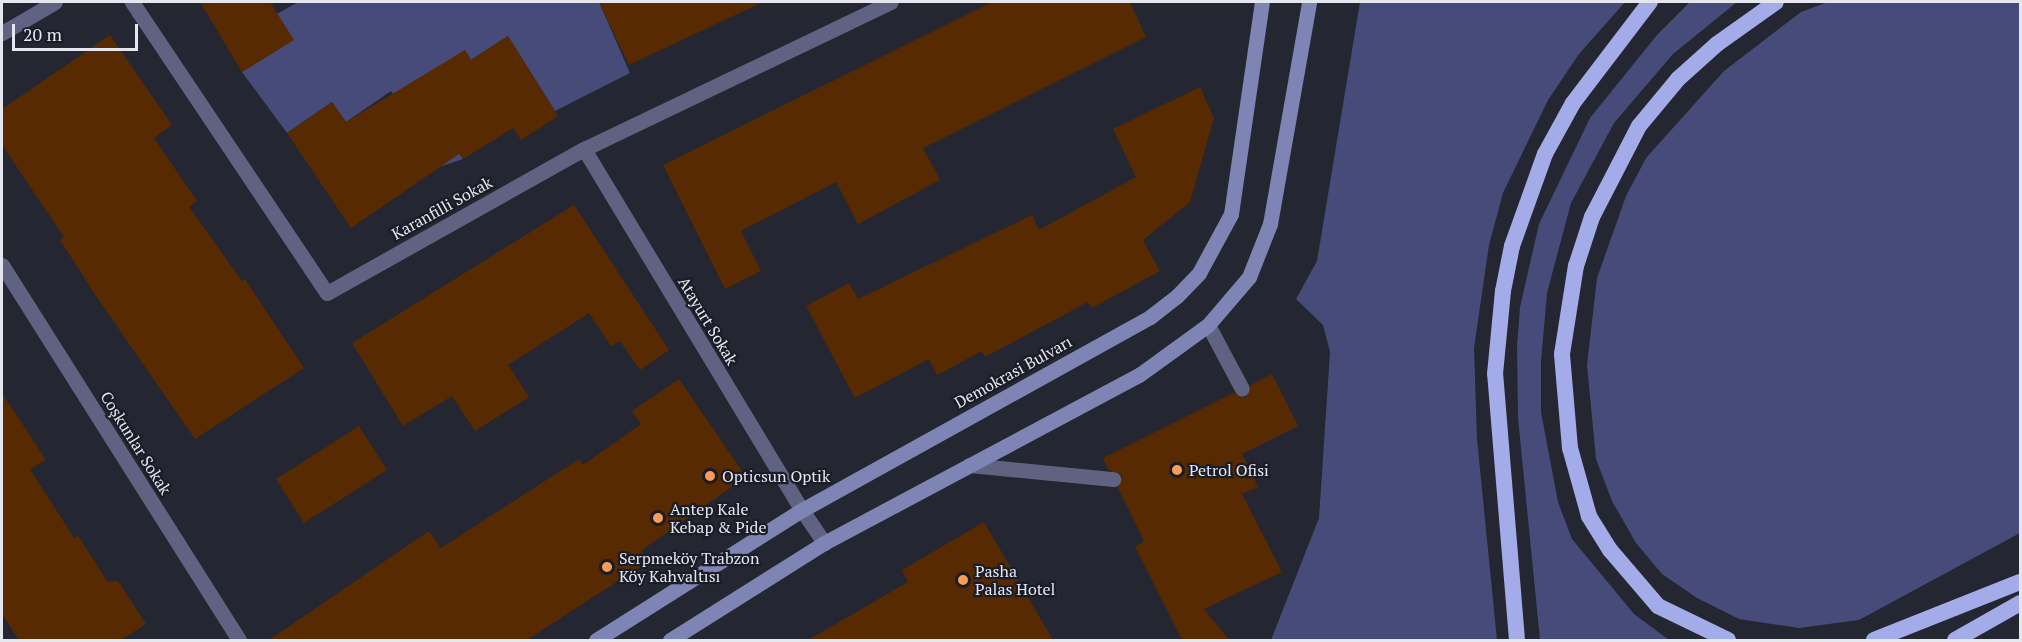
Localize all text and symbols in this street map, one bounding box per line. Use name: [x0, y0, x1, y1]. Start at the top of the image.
scale bar: [15, 12, 141, 50]
text: 20 m: [23, 22, 62, 46]
street label: Karanfilli Sokak: [388, 172, 496, 244]
street label: Atayurt Sokak: [674, 273, 742, 369]
street label: Demokrasi Bulvarı: [951, 332, 1075, 412]
street label: Coşkunlar Sokak: [97, 388, 175, 498]
place label: Petrol Ofisi: [1189, 460, 1269, 480]
marker: Petrol Ofisi: [1170, 463, 1184, 477]
place label: Opticsun Optik: [722, 466, 830, 486]
marker: Opticsun Optik: [703, 469, 717, 483]
place label: Antep Kale Kebap & Pide: [670, 499, 766, 537]
marker: Antep Kale Kebap & Pide: [651, 511, 665, 525]
place label: Serpmeköy Trabzon Köy Kahvaltısı: [619, 548, 759, 586]
marker: Serpmeköy Trabzon Köy Kahvaltısı: [600, 560, 614, 574]
place label: Pasha Palas Hotel: [975, 561, 1055, 599]
marker: Pasha Palas Hotel: [956, 573, 970, 587]

